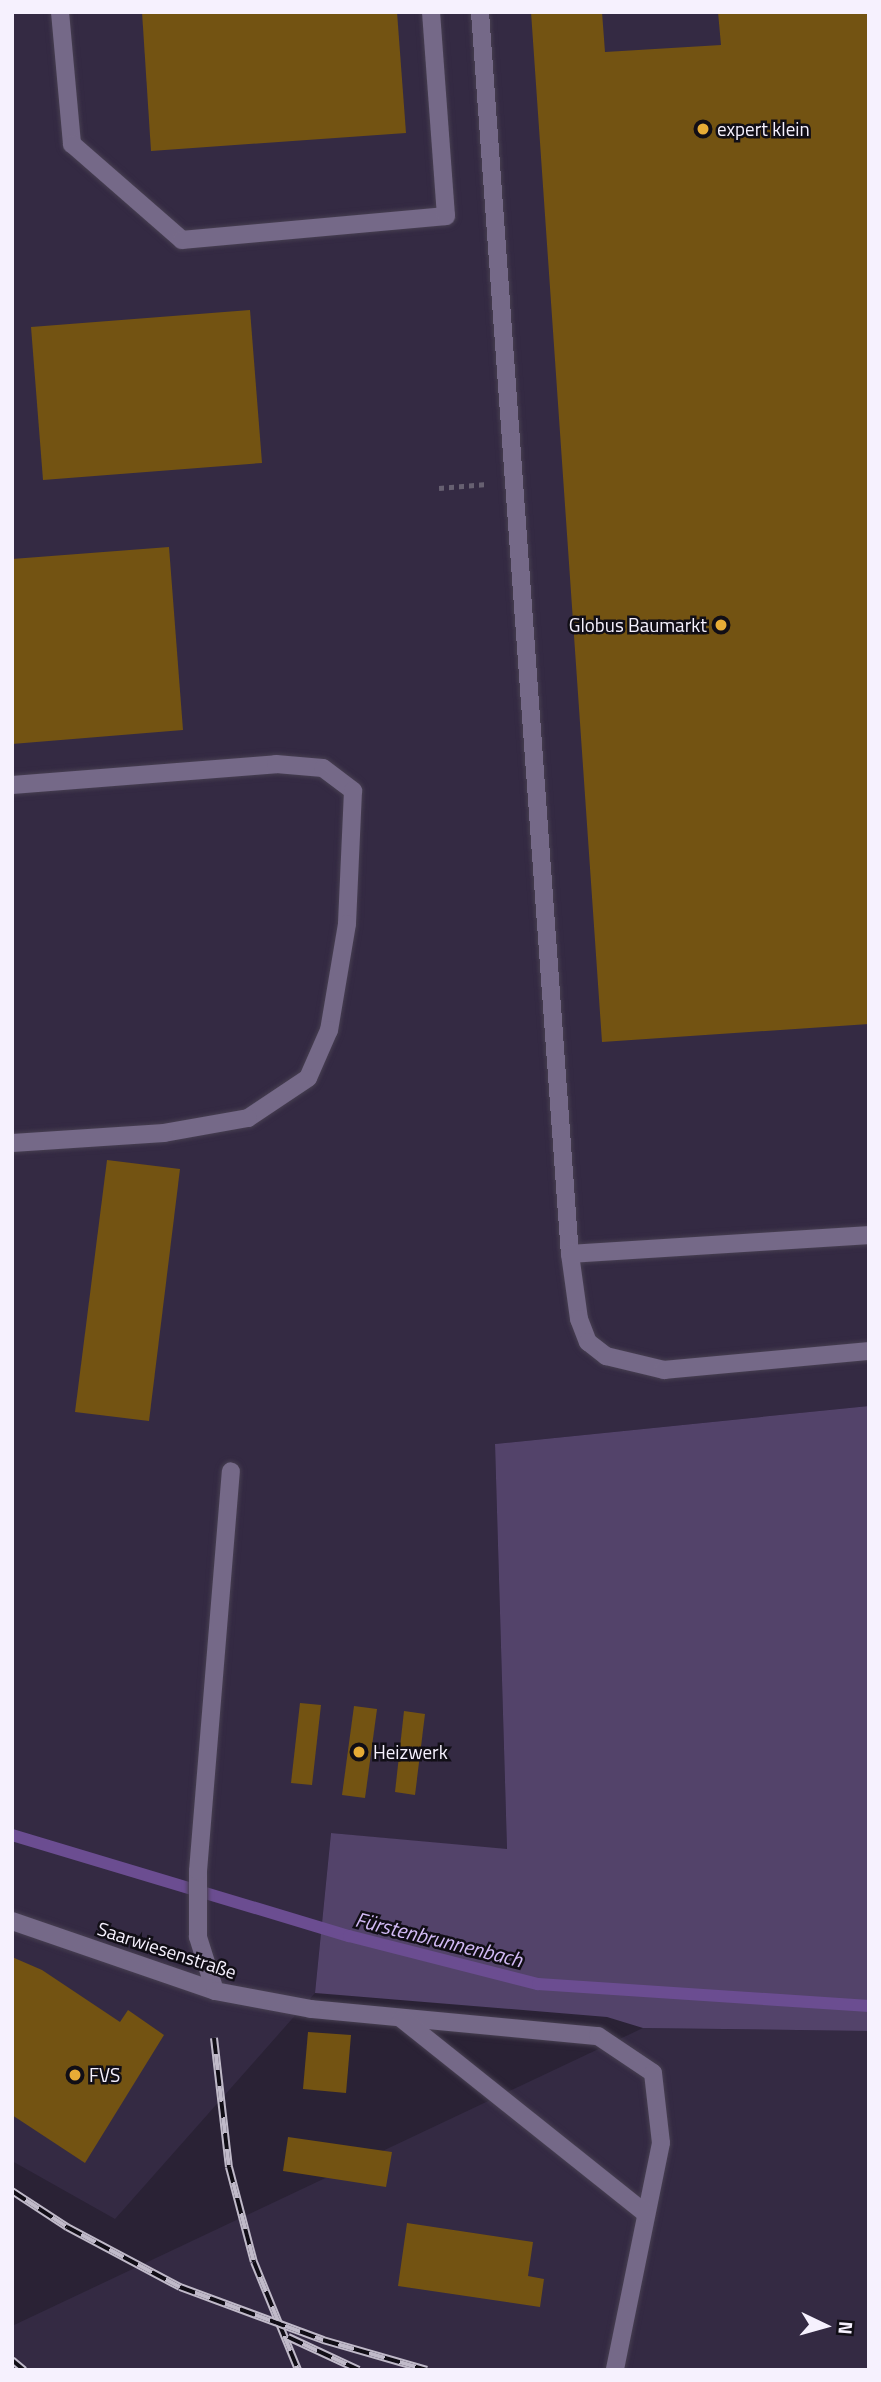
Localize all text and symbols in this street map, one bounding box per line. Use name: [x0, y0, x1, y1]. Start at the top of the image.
place label: expert klein: [717, 118, 810, 140]
marker: expert klein: [695, 121, 711, 137]
place label: Globus Baumarkt: [569, 614, 707, 636]
marker: Globus Baumarkt: [713, 617, 729, 633]
place label: Heizwerk: [373, 1741, 448, 1763]
marker: Heizwerk: [351, 1744, 367, 1760]
water label: Fürstenbrunnenbach: [353, 1906, 525, 1972]
street label: Saarwiesenstraße: [95, 1917, 239, 1983]
place label: FVS: [89, 2064, 120, 2086]
marker: FVS: [67, 2067, 83, 2083]
north arrow: [790, 2291, 860, 2361]
text: N: [831, 2320, 861, 2336]

